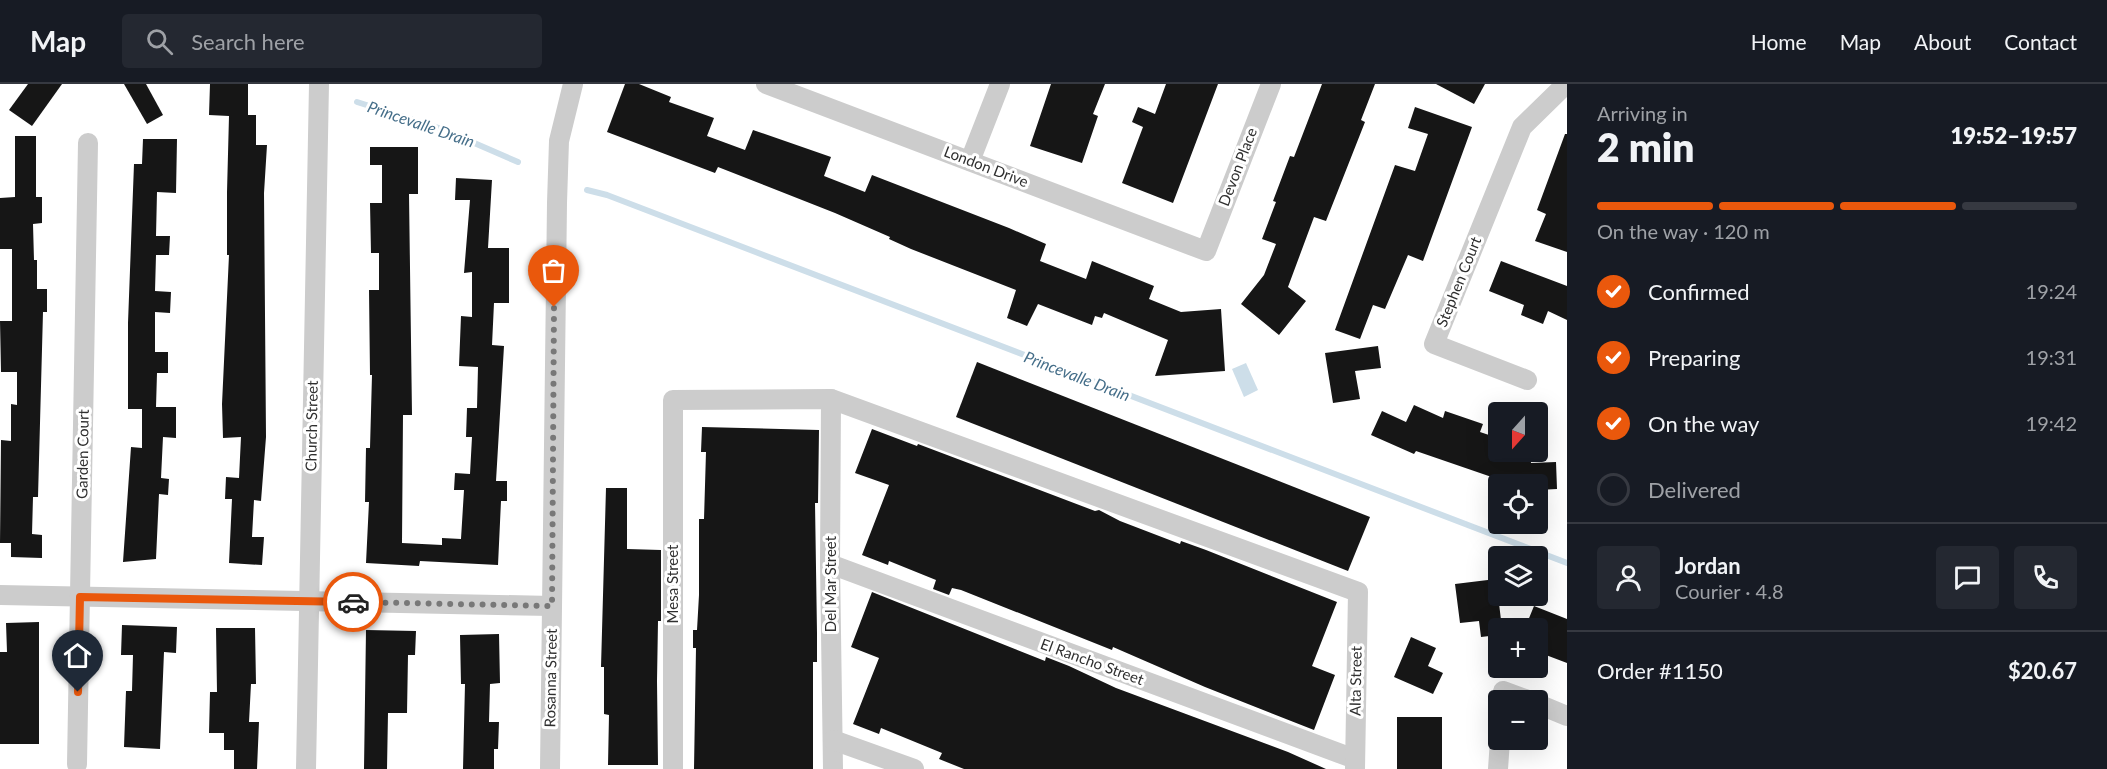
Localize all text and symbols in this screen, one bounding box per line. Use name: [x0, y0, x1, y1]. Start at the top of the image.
search box: [122, 14, 542, 68]
text: Map: [30, 24, 86, 58]
icon: search: [143, 25, 176, 58]
text: Search here: [191, 28, 305, 55]
text: Home: [1751, 29, 1807, 54]
text: Map: [1840, 29, 1881, 54]
text: About: [1914, 29, 1971, 54]
text: Contact: [2004, 29, 2077, 54]
water label: Princevalle Drain: [365, 96, 477, 151]
text: Arriving in: [1597, 101, 1688, 125]
text: 19:52–19:57: [1951, 122, 2077, 149]
text: 2 min: [1597, 124, 1694, 170]
street label: Devon Place: [1214, 125, 1260, 208]
street label: London Drive: [942, 142, 1031, 190]
text: On the way · 120 m: [1597, 219, 1770, 243]
street label: Stephen Court: [1432, 233, 1485, 329]
pin: [528, 245, 579, 307]
icon: bag: [537, 254, 570, 287]
icon: check: [1597, 275, 1630, 308]
text: Confirmed: [1648, 278, 1750, 305]
text: 19:24: [2026, 279, 2077, 303]
icon: check: [1597, 341, 1630, 374]
text: Preparing: [1648, 344, 1740, 371]
text: 19:31: [2026, 345, 2077, 369]
water label: Princevalle Drain: [1022, 347, 1133, 404]
street label: Church Street: [301, 380, 321, 472]
north arrow: [1488, 402, 1548, 462]
map controls: [1488, 402, 1548, 750]
icon: check: [1597, 407, 1630, 440]
street label: Garden Court: [72, 408, 92, 499]
text: On the way: [1648, 410, 1759, 437]
text: 19:42: [2026, 411, 2077, 435]
button: locate: [1488, 474, 1548, 534]
text: Delivered: [1648, 476, 1741, 503]
street label: Del Mar Street: [821, 535, 839, 632]
street label: Mesa Street: [663, 544, 681, 623]
button: layers: [1488, 546, 1548, 606]
button: person: [1597, 546, 1660, 609]
button: chat: [1936, 546, 1999, 609]
button: phone: [2014, 546, 2077, 609]
text: Jordan: [1675, 552, 1741, 579]
courier: [323, 572, 383, 632]
text: Courier · 4.8: [1675, 579, 1784, 603]
icon: car: [337, 586, 370, 619]
button: +: [1488, 618, 1548, 678]
street label: Rosanna Street: [540, 628, 560, 728]
pin: [52, 630, 103, 692]
street label: El Rancho Street: [1038, 634, 1147, 688]
icon: home: [61, 639, 94, 672]
street label: Alta Street: [1345, 645, 1365, 716]
text: Order #1150: [1597, 657, 1723, 684]
text: $20.67: [2008, 657, 2077, 684]
button: −: [1488, 690, 1548, 750]

